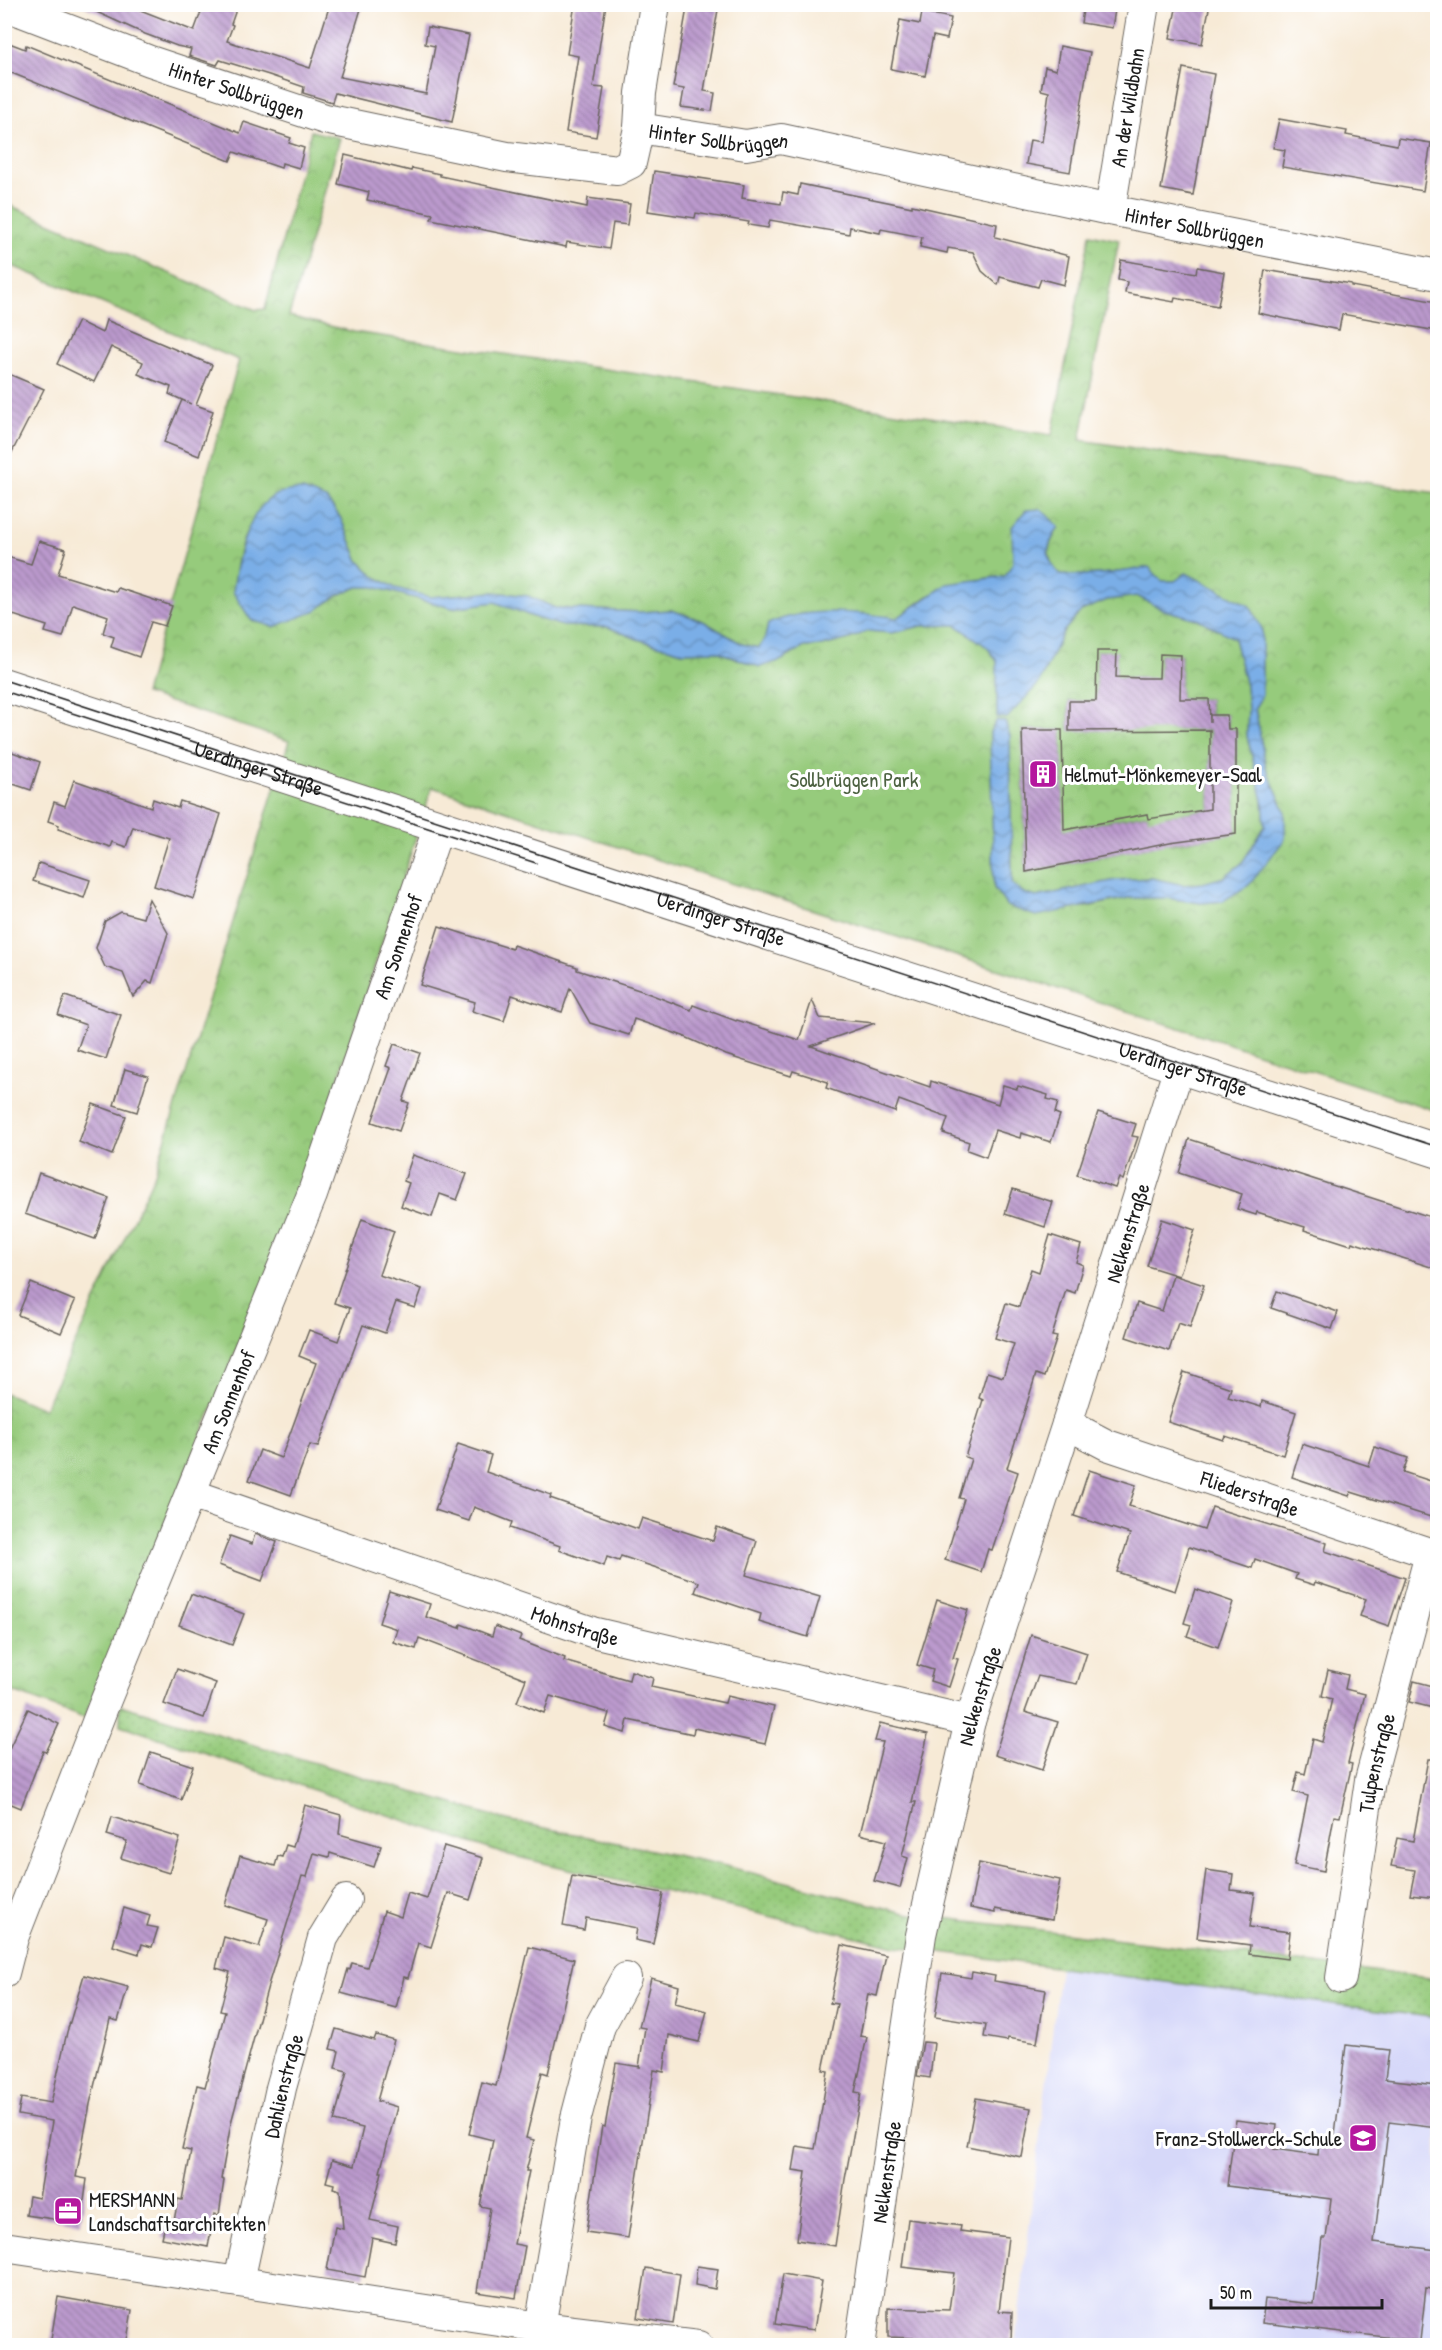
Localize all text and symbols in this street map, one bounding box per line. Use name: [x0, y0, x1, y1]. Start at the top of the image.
street label: An der Wildbahn: [1103, 45, 1151, 169]
street label: Hinter Sollbrüggen: [165, 54, 309, 126]
street label: Hinter Sollbrüggen: [647, 115, 792, 160]
street label: Hinter Sollbrüggen: [1123, 199, 1267, 255]
street label: Uerdinger Straße: [191, 733, 327, 802]
building icon: Helmut-Mönkemeyer-Saal: [1027, 758, 1059, 790]
place label: Helmut-Mönkemeyer-Saal: [1064, 760, 1262, 789]
park label: Sollbrüggen Park: [790, 765, 919, 794]
street label: Uerdinger Straße: [653, 884, 789, 952]
street label: Am Sonnenhof: [366, 890, 429, 1003]
street label: Uerdinger Straße: [1115, 1034, 1251, 1103]
street label: Nelkenstraße: [1098, 1179, 1156, 1286]
street label: Am Sonnenhof: [194, 1345, 262, 1458]
street label: Fliederstraße: [1196, 1463, 1303, 1523]
street label: Mohnstraße: [527, 1598, 622, 1652]
street label: Nelkenstraße: [950, 1642, 1008, 1748]
street label: Tulpenstraße: [1351, 1710, 1402, 1815]
street label: Dahlienstraße: [256, 2030, 310, 2141]
street label: Nelkenstraße: [864, 2119, 908, 2225]
school or university icon: Franz-Stollwerck-Schule: [1347, 2122, 1379, 2154]
place label: Franz-Stollwerck-Schule: [1155, 2124, 1342, 2153]
place label: MERSMANN Landschaftsarchitekten: [89, 2185, 266, 2238]
office icon: MERSMANN Landschaftsarchitekten: [52, 2195, 84, 2227]
scale bar: [1211, 2272, 1382, 2310]
text: 50 m: [1220, 2280, 1252, 2305]

